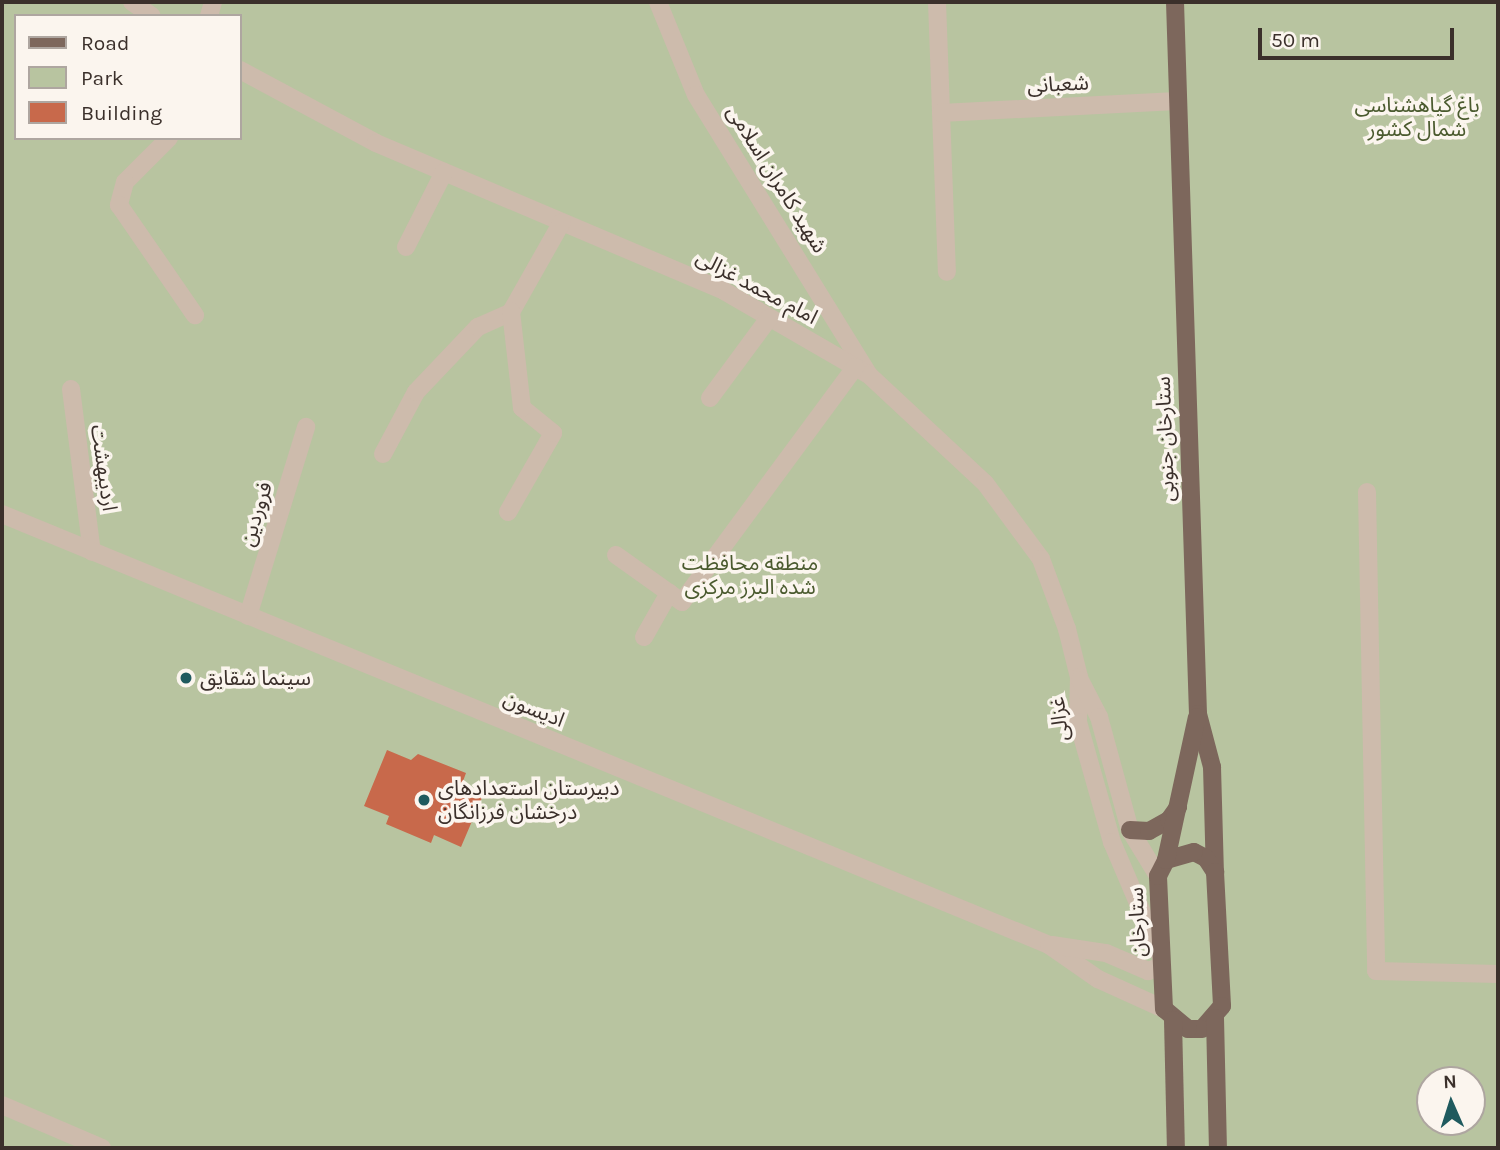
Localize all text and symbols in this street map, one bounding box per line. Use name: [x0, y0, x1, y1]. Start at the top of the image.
legend: [14, 14, 242, 140]
scale bar: [1262, 14, 1458, 58]
text: 50 m: [1271, 28, 1320, 52]
text: Road: [81, 31, 129, 55]
text: Park: [81, 66, 124, 90]
street label: شعبانی: [1026, 70, 1090, 98]
park label: باغ گیاهشناسی شمال کشور: [1354, 92, 1480, 142]
street label: شهید کامران اسلامی: [721, 100, 833, 258]
text: Building: [81, 101, 162, 125]
street label: امام محمد غزالی: [692, 244, 822, 330]
street label: ستارخان جنوبی: [1150, 376, 1180, 502]
street label: اردیبهشت: [85, 423, 123, 513]
street label: فروردین: [234, 479, 278, 549]
park label: منطقه محافظت شده البرز مرکزی: [682, 550, 818, 600]
place label: سینما شقایق: [200, 665, 311, 691]
marker: سینما شقایق: [178, 670, 194, 686]
street label: ادیسون: [500, 685, 568, 733]
street label: غزالی: [1044, 696, 1074, 742]
place label: دبیرستان استعدادهای درخشان فرزانگان: [438, 775, 620, 825]
marker: دبیرستان استعدادهای درخشان فرزانگان: [416, 792, 432, 808]
street label: ستارخان: [1123, 887, 1151, 957]
north arrow: [1416, 1066, 1486, 1136]
text: N: [1443, 1071, 1457, 1093]

